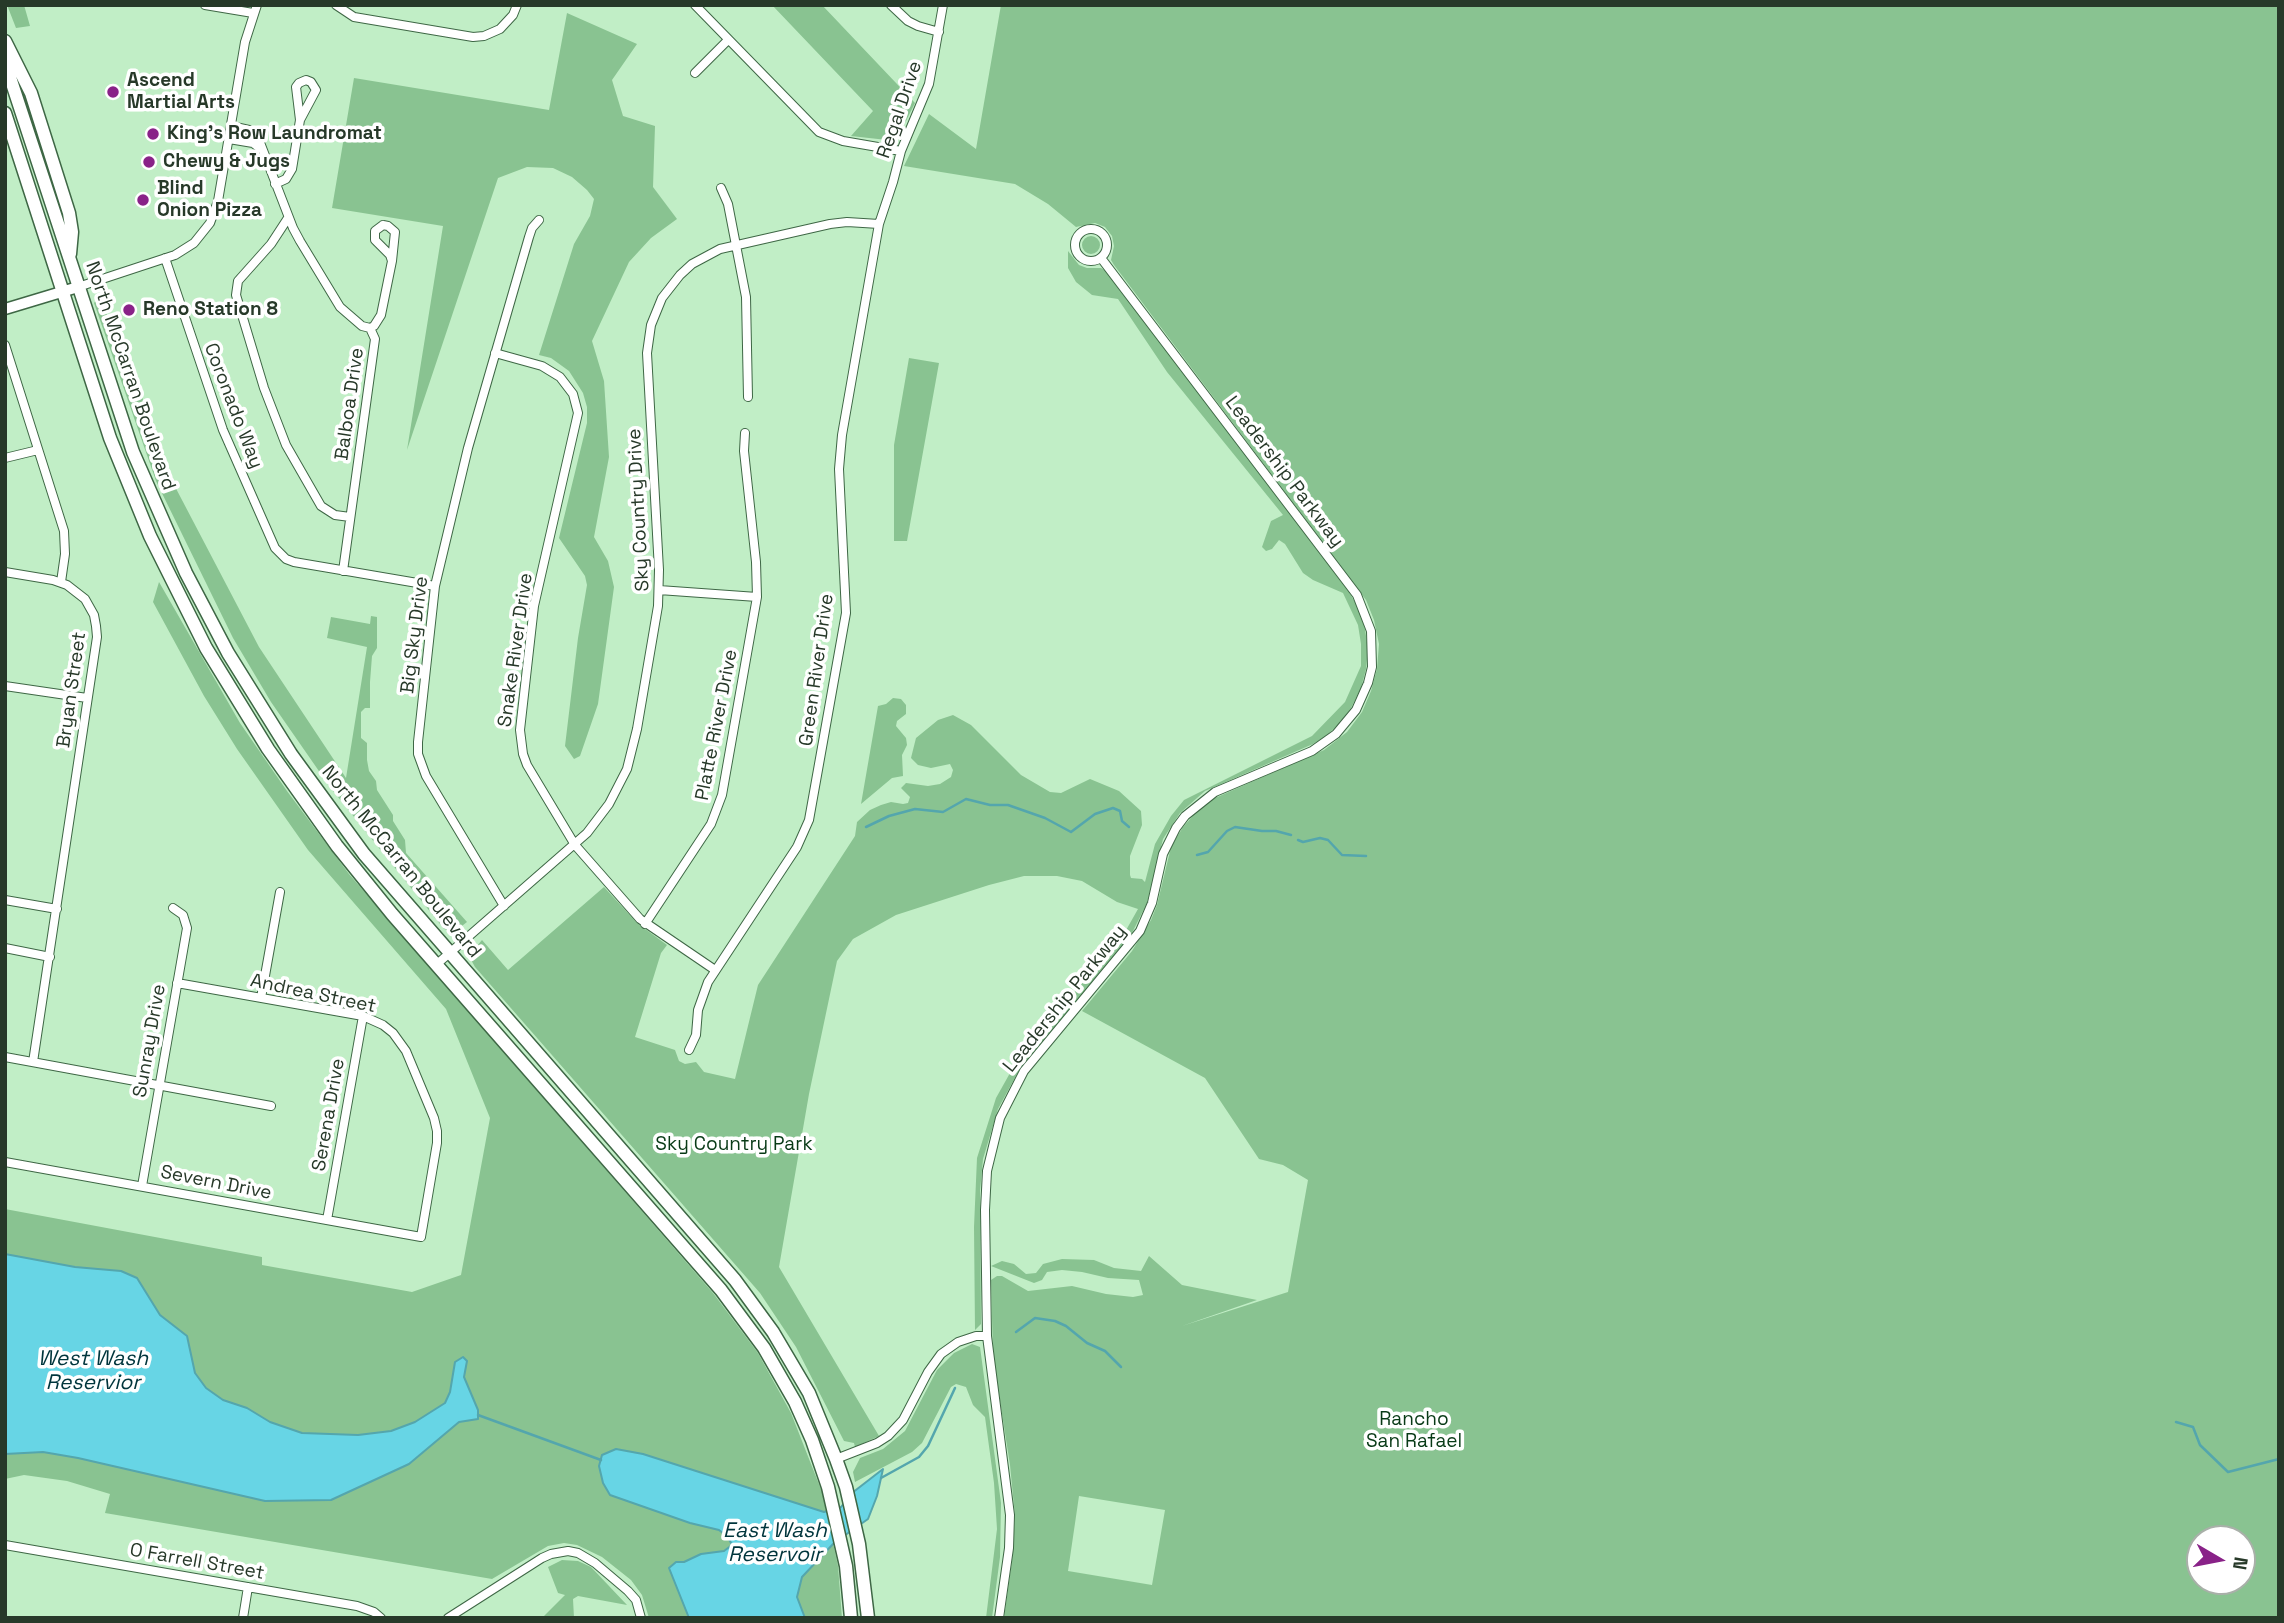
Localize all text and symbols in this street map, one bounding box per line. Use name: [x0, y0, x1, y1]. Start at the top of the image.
street label: Regal Drive: [873, 58, 927, 162]
place label: Ascend Martial Arts: [127, 70, 235, 114]
marker: Ascend Martial Arts: [105, 84, 121, 100]
place label: King's Row Laundromat: [167, 123, 382, 145]
marker: King's Row Laundromat: [145, 126, 161, 142]
place label: Chewy & Jugs: [163, 151, 290, 173]
marker: Chewy & Jugs: [141, 154, 157, 170]
place label: Blind Onion Pizza: [157, 178, 262, 222]
marker: Blind Onion Pizza: [135, 192, 151, 208]
street label: North McCarran Boulevard: [80, 259, 180, 493]
place label: Reno Station 8: [143, 299, 278, 321]
marker: Reno Station 8: [121, 302, 137, 318]
street label: Coronado Way: [199, 340, 267, 472]
street label: Balboa Drive: [331, 346, 369, 462]
street label: Leadership Parkway: [1220, 392, 1348, 552]
street label: Sky Country Drive: [623, 428, 655, 592]
street label: Snake River Drive: [494, 571, 538, 729]
street label: Big Sky Drive: [396, 575, 434, 695]
street label: Green River Drive: [795, 592, 839, 748]
street label: Bryan Street: [53, 631, 91, 749]
street label: Platte River Drive: [691, 648, 743, 802]
street label: North McCarran Boulevard: [316, 761, 486, 963]
street label: Leadership Parkway: [999, 921, 1131, 1077]
street label: Andrea Street: [248, 970, 378, 1018]
street label: Sunray Drive: [129, 983, 171, 1099]
street label: Serena Drive: [308, 1057, 350, 1173]
park label: Sky Country Park: [655, 1134, 813, 1156]
street label: Severn Drive: [158, 1161, 274, 1205]
water label: West Wash Reservior: [38, 1346, 148, 1396]
park label: Rancho San Rafael: [1366, 1409, 1462, 1453]
water label: East Wash Reservoir: [723, 1518, 827, 1568]
north arrow: [2186, 1525, 2256, 1595]
street label: O Farrell Street: [128, 1539, 266, 1585]
text: N: [2227, 1555, 2254, 1572]

